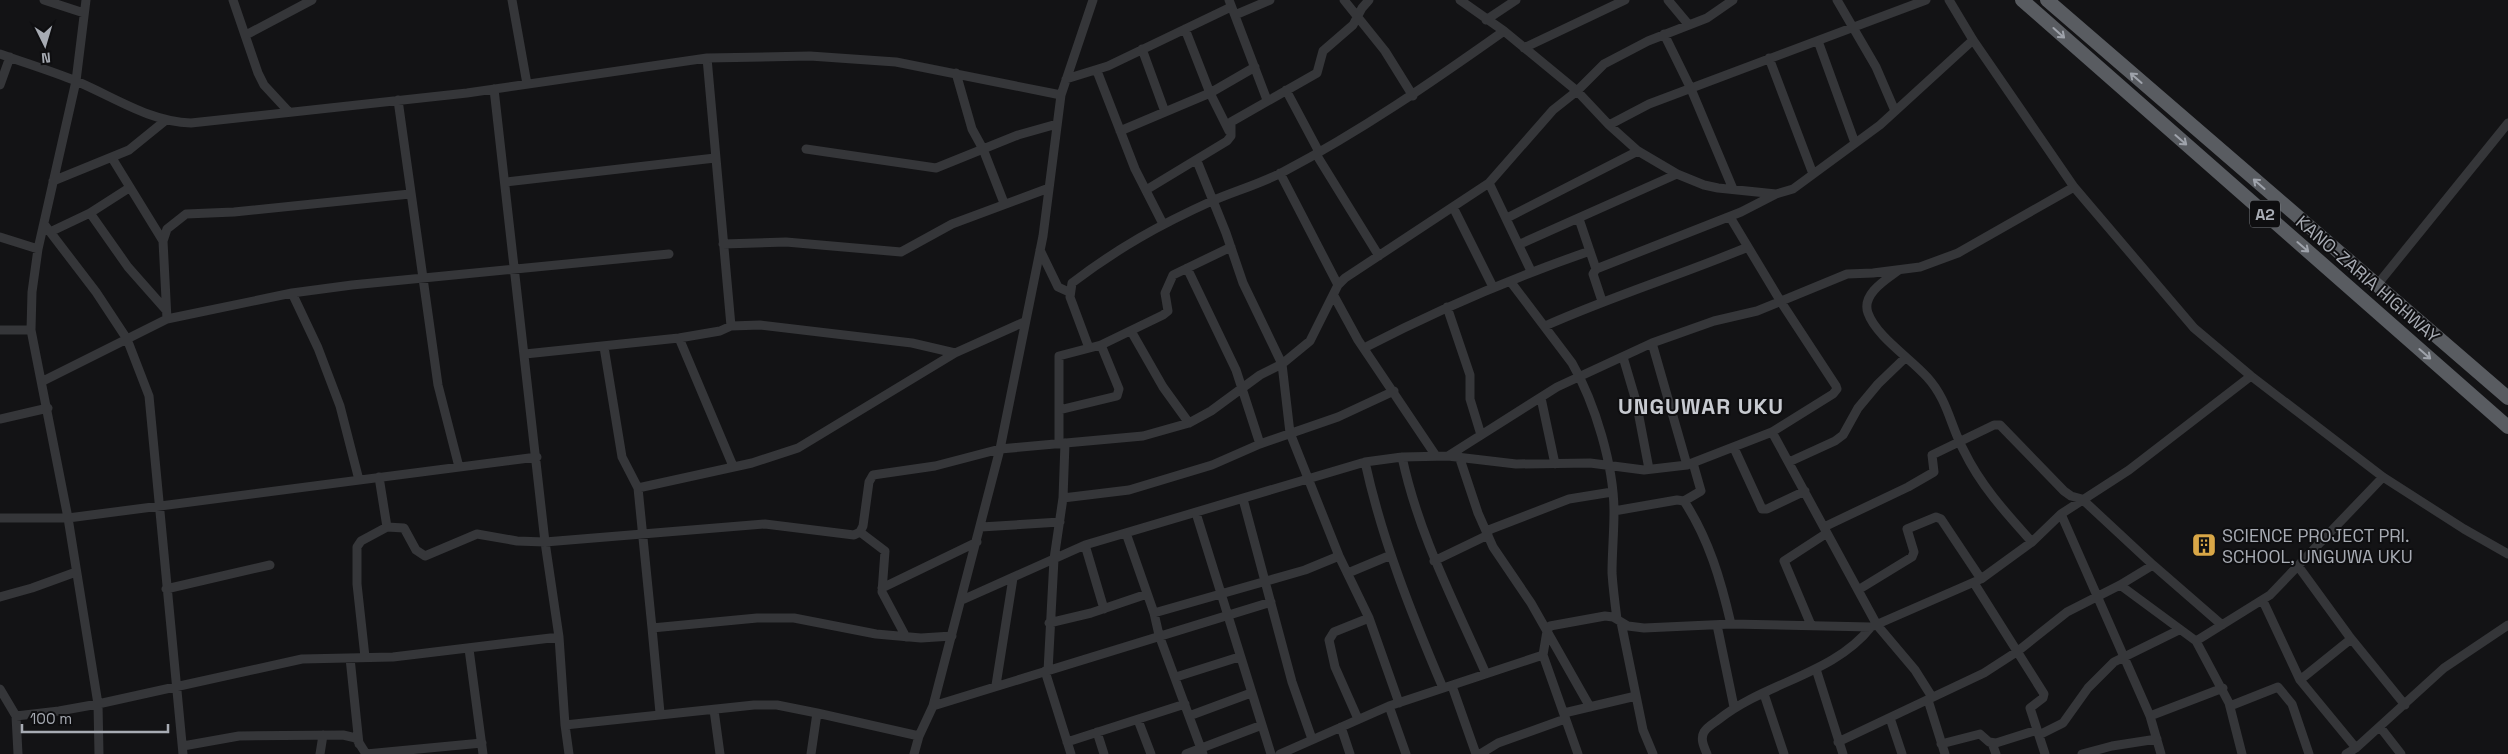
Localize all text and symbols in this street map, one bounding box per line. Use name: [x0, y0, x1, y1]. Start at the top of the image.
north arrow: [20, 20, 70, 70]
one-way arrow: [2052, 27, 2065, 38]
text: N: [41, 49, 52, 67]
one-way arrow: [2129, 72, 2142, 84]
one-way arrow: [2174, 134, 2187, 145]
one-way arrow: [2252, 178, 2265, 190]
road number: A2: [2250, 200, 2280, 228]
street label: KANO-ZARIA HIGHWAY: [2291, 210, 2445, 348]
one-way arrow: [2296, 241, 2309, 252]
one-way arrow: [2419, 348, 2432, 360]
district label: UNGUWAR UKU: [1618, 392, 1784, 420]
place label: SCIENCE PROJECT PRI. SCHOOL, UNGUWA UKU: [2222, 524, 2413, 568]
building icon: SCIENCE PROJECT PRI. SCHOOL, UNGUWA UKU: [2191, 532, 2217, 558]
scale bar: [22, 702, 169, 734]
text: 100 m: [30, 709, 72, 728]

